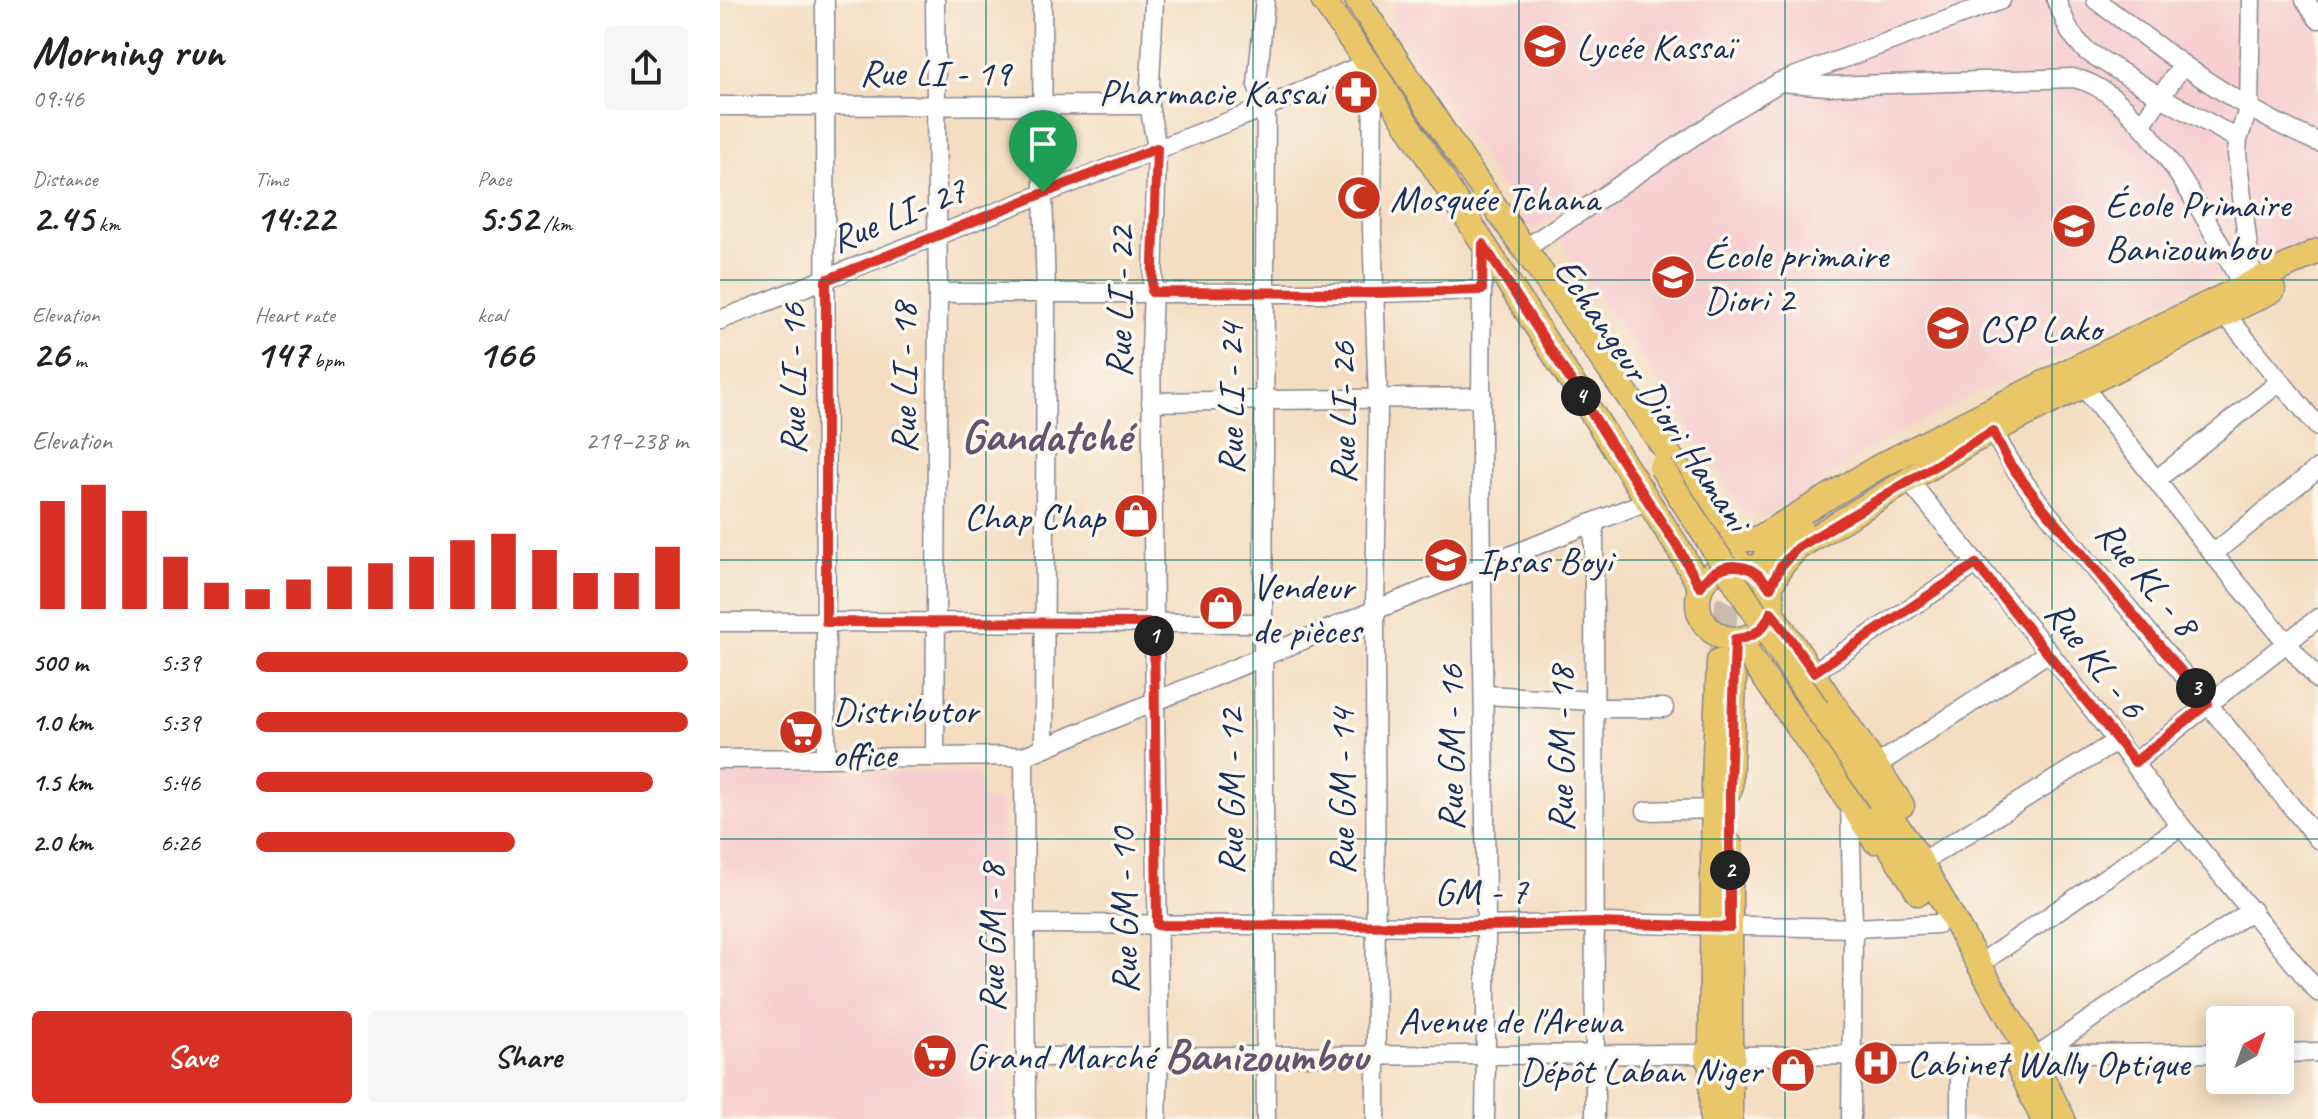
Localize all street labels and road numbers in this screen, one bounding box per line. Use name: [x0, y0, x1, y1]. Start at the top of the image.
street label: Rue LI - 19: [859, 49, 1014, 96]
street label: Rue LI- 27: [824, 165, 975, 263]
street label: Rue LI - 22: [1095, 223, 1144, 378]
street label: Echangeur Diori Hamani: [1544, 249, 1764, 544]
street label: Rue LI - 18: [880, 298, 927, 454]
street label: Rue LI - 16: [769, 301, 816, 455]
street label: Rue LI - 24: [1207, 319, 1254, 475]
street label: Rue LI- 26: [1319, 340, 1366, 484]
street label: Rue KL - 8: [2085, 511, 2212, 649]
street label: Rue KL - 6: [2035, 591, 2158, 729]
street label: Rue GM - 18: [1537, 662, 1584, 832]
street label: Rue GM - 16: [1427, 663, 1474, 831]
street label: Rue GM - 14: [1318, 705, 1365, 875]
street label: Rue GM - 12: [1207, 706, 1254, 875]
street label: Rue GM - 10: [1099, 825, 1148, 994]
street label: Rue GM - 8: [968, 860, 1015, 1013]
street label: GM - 7: [1434, 867, 1530, 916]
street label: Avenue de l'Arewa: [1398, 997, 1624, 1044]

